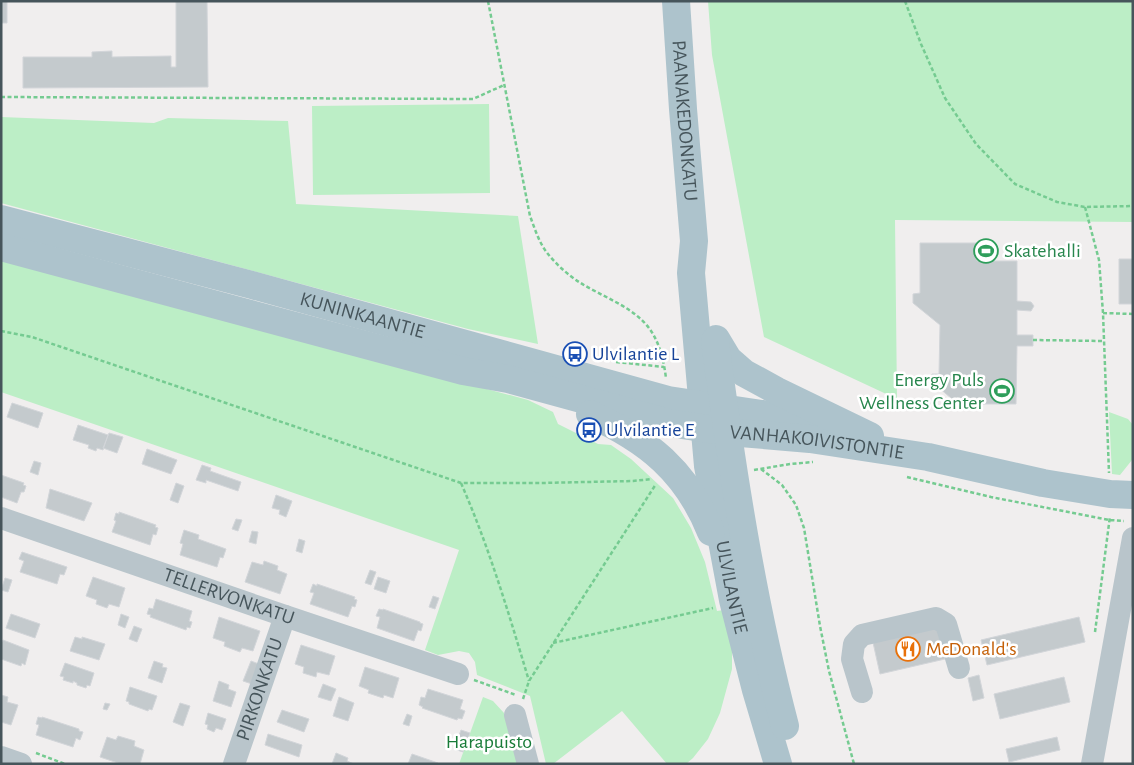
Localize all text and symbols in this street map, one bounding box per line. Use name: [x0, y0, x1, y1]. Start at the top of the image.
street label: PAANAKEDONKATU: [669, 40, 701, 202]
sports icon: Skatehalli: [973, 238, 999, 264]
place label: Skatehalli: [1004, 241, 1081, 261]
street label: KUNINKAANTIE: [298, 289, 427, 342]
bus stop icon: Ulvilantie L: [562, 341, 588, 367]
place label: Ulvilantie L: [592, 344, 680, 364]
place label: Energy Puls Wellness Center: [859, 370, 985, 413]
sports icon: Energy Puls Wellness Center: [989, 378, 1015, 404]
bus stop icon: Ulvilantie E: [576, 417, 602, 443]
place label: Ulvilantie E: [606, 420, 695, 440]
street label: VANHAKOIVISTONTIE: [729, 422, 905, 463]
street label: ULVILANTIE: [712, 539, 751, 636]
street label: TELLERVONKATU: [161, 565, 297, 628]
street label: PIRKONKATU: [233, 635, 287, 743]
restaurant icon: McDonald's: [895, 636, 921, 662]
place label: McDonald's: [926, 639, 1017, 659]
park label: Harapuisto: [446, 732, 532, 752]

